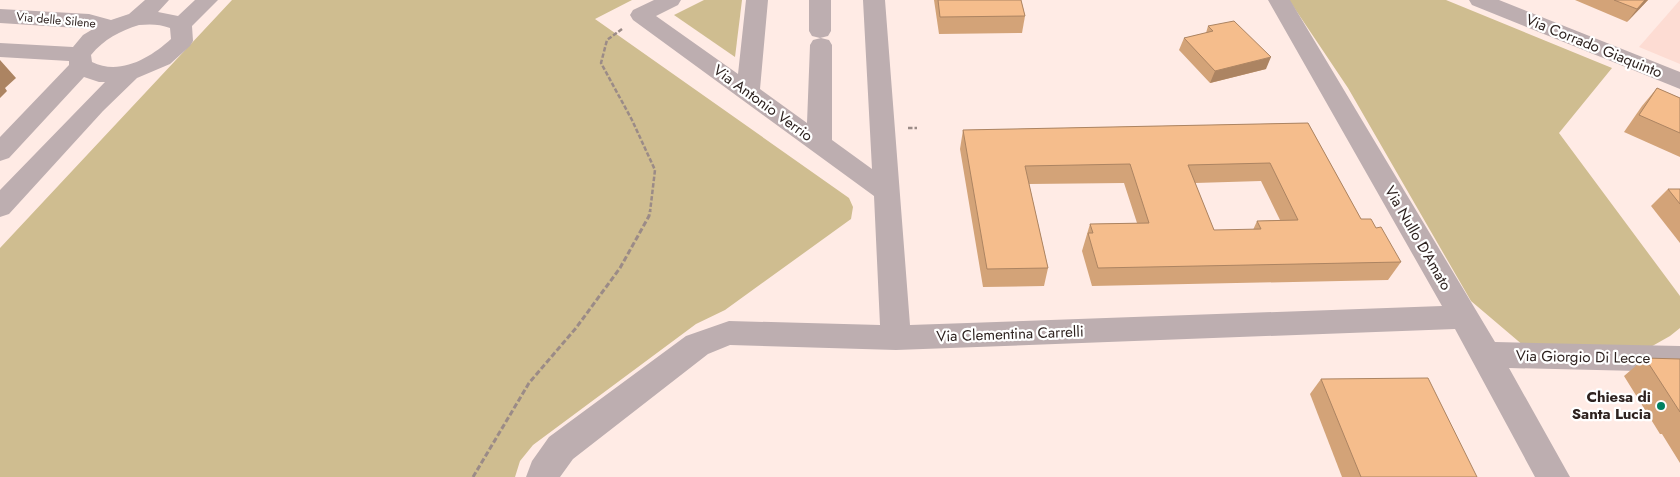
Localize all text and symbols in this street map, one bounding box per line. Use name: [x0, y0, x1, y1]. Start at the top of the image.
street label: Via delle Silene: [15, 8, 97, 32]
street label: Via Corrado Giaquinto: [1522, 9, 1666, 83]
street label: Via Antonio Verrio: [709, 59, 817, 147]
street label: Via Nullo D'Amato: [1379, 182, 1457, 294]
street label: Via Clementina Carrelli: [936, 320, 1084, 348]
street label: Via Giorgio Di Lecce: [1516, 345, 1651, 369]
place label: Chiesa di Santa Lucia: [1572, 386, 1651, 425]
marker: Chiesa di Santa Lucia: [1655, 400, 1667, 412]

